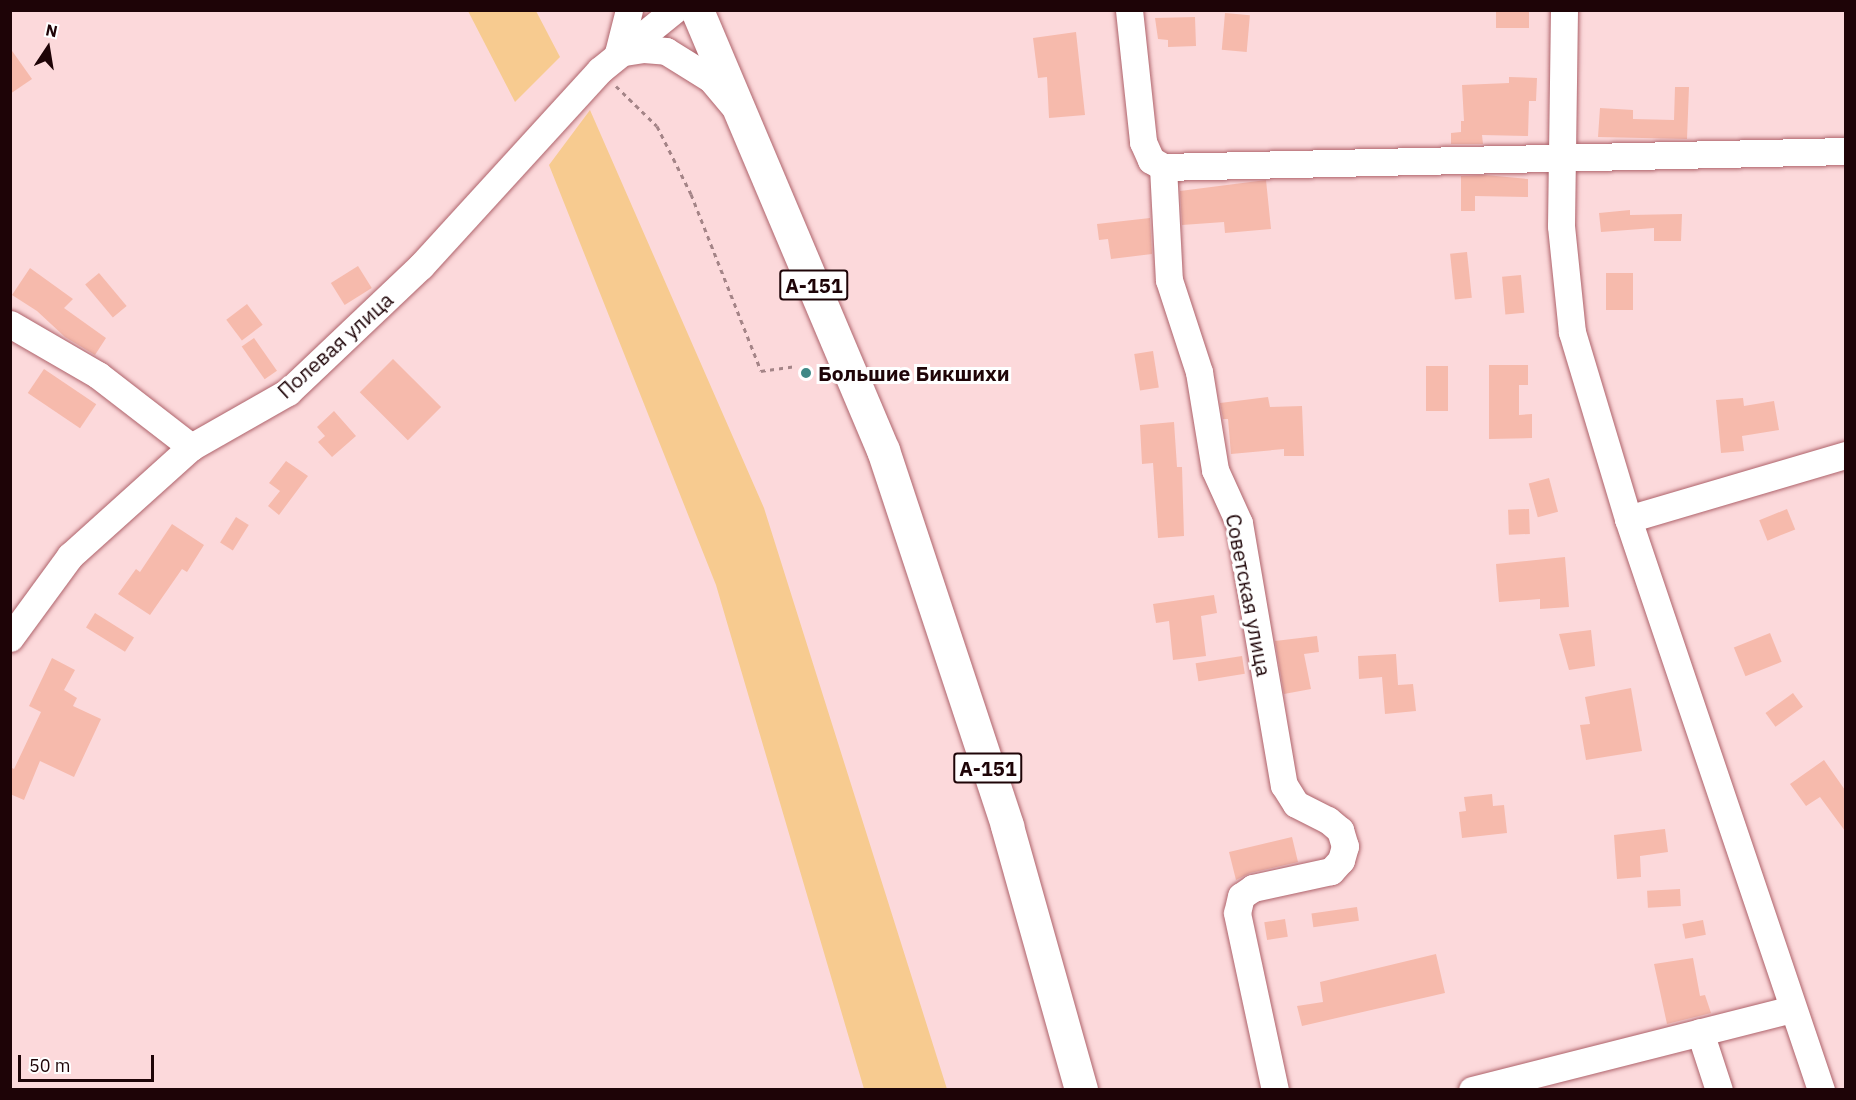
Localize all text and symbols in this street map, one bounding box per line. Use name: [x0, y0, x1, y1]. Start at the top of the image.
north arrow: [18, 18, 78, 78]
text: N: [44, 19, 59, 41]
road number: А-151: [778, 268, 850, 302]
street label: Полевая улица: [272, 287, 398, 403]
place label: Большие Бикшихи: [818, 360, 1010, 386]
marker: Большие Бикшихи: [799, 366, 813, 380]
street label: Советская улица: [1221, 512, 1277, 678]
road number: А-151: [952, 751, 1024, 785]
scale bar: [21, 1043, 158, 1081]
text: 50 m: [29, 1054, 71, 1077]

